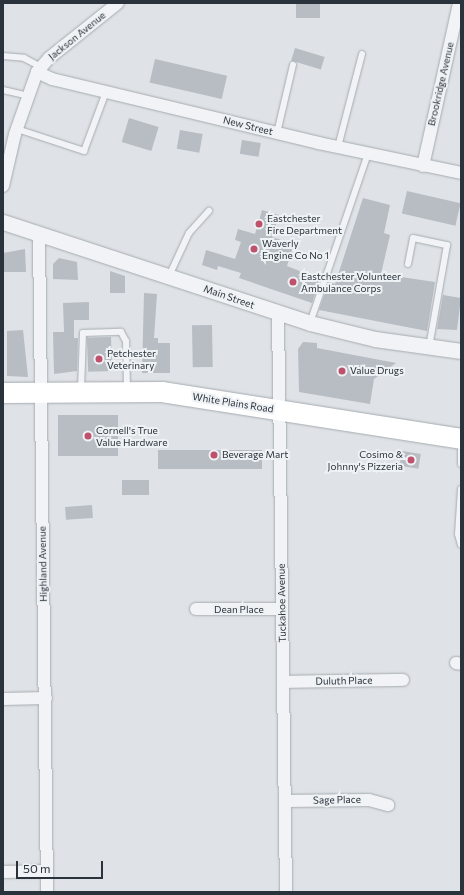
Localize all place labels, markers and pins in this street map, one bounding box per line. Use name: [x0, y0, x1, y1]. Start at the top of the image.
place label: Eastchester Fire Department: [267, 212, 342, 236]
marker: Eastchester Fire Department: [254, 219, 264, 229]
place label: Waverly Engine Co No 1: [262, 237, 329, 260]
marker: Waverly Engine Co No 1: [249, 244, 259, 254]
place label: Eastchester Volunteer Ambulance Corps: [301, 270, 401, 294]
marker: Eastchester Volunteer Ambulance Corps: [288, 277, 298, 287]
place label: Petchester Veterinary: [107, 347, 156, 370]
marker: Petchester Veterinary: [94, 354, 104, 364]
place label: Value Drugs: [350, 365, 404, 377]
marker: Value Drugs: [337, 366, 347, 376]
place label: Cornell's True Value Hardware: [96, 424, 167, 448]
marker: Cornell's True Value Hardware: [83, 431, 93, 441]
place label: Cosimo & Johnny's Pizzeria: [328, 448, 403, 472]
place label: Beverage Mart: [222, 449, 288, 461]
marker: Beverage Mart: [209, 450, 219, 460]
marker: Cosimo & Johnny's Pizzeria: [406, 455, 416, 465]

